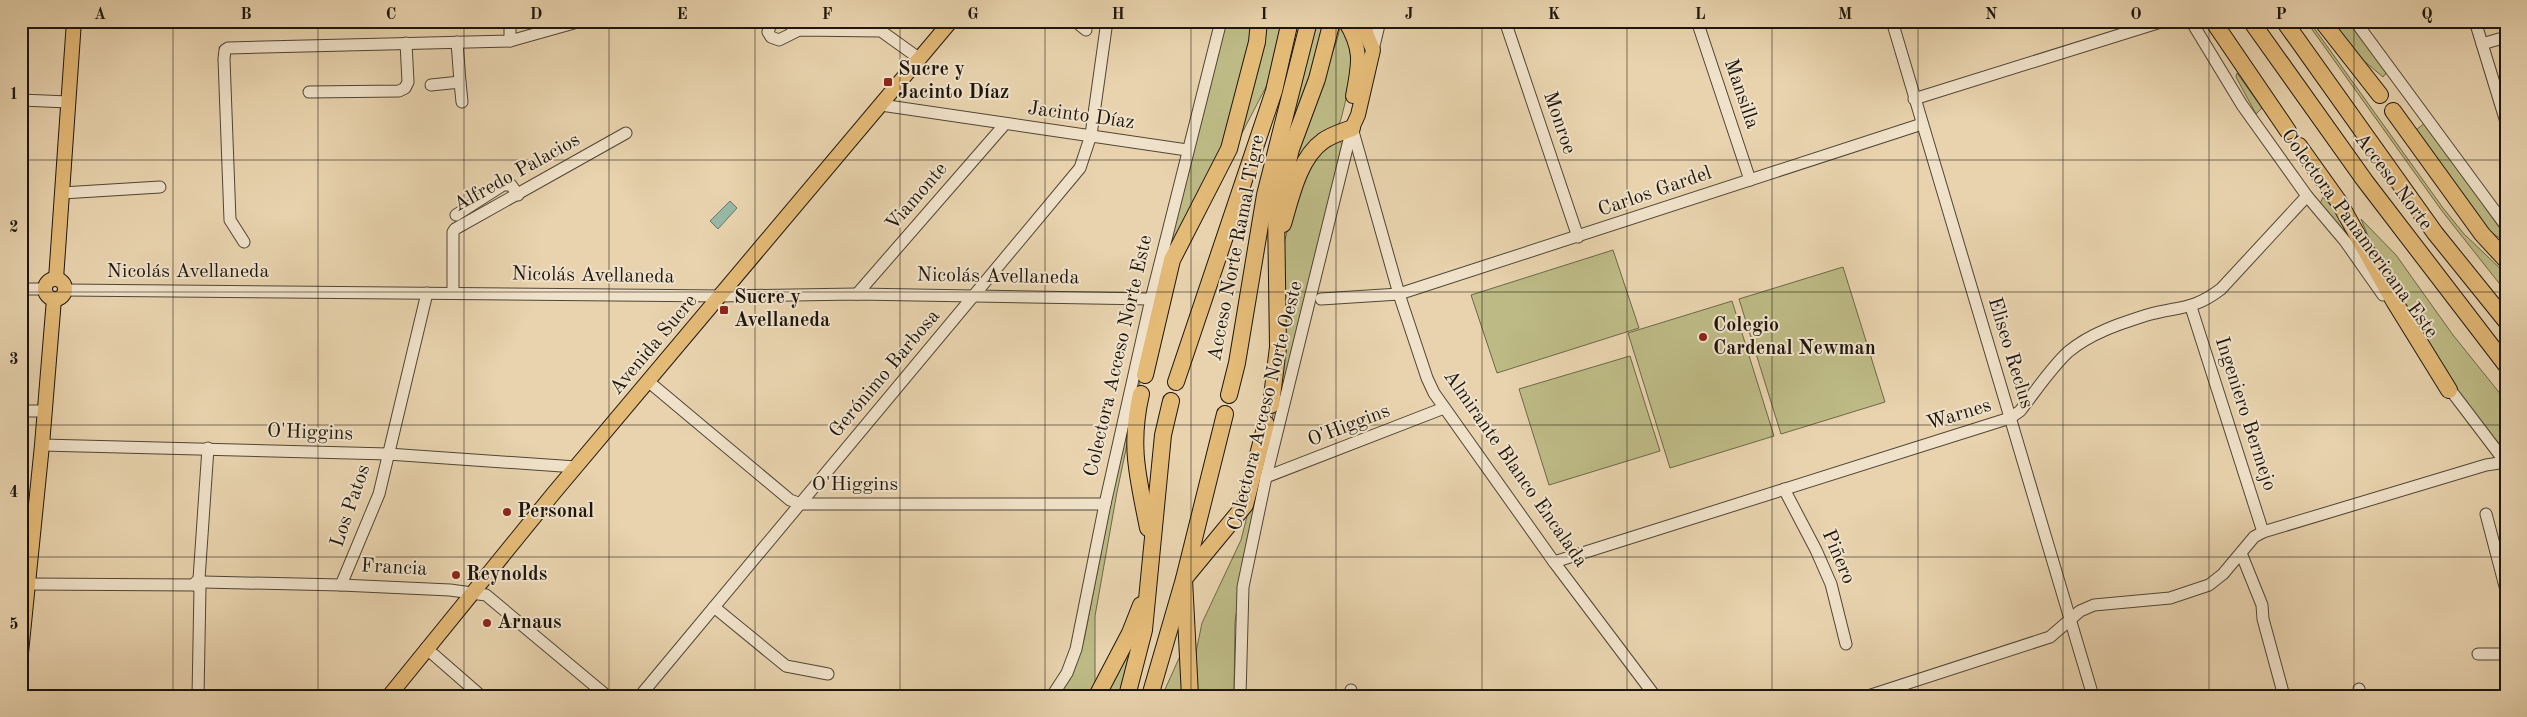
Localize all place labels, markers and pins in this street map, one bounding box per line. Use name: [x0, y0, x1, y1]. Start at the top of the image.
place label: Sucre y Jacinto Díaz: [898, 60, 1009, 103]
marker: Sucre y Jacinto Díaz: [882, 76, 894, 88]
place label: Sucre y Avellaneda: [734, 288, 830, 331]
marker: Sucre y Avellaneda: [718, 304, 730, 316]
place label: Colegio Cardenal Newman: [1713, 316, 1876, 359]
marker: Colegio Cardenal Newman: [1697, 331, 1709, 343]
place label: Personal: [517, 502, 594, 522]
marker: Personal: [501, 506, 513, 518]
place label: Reynolds: [466, 565, 547, 585]
marker: Reynolds: [450, 569, 462, 581]
place label: Arnaus: [497, 613, 562, 633]
marker: Arnaus: [481, 617, 493, 629]

